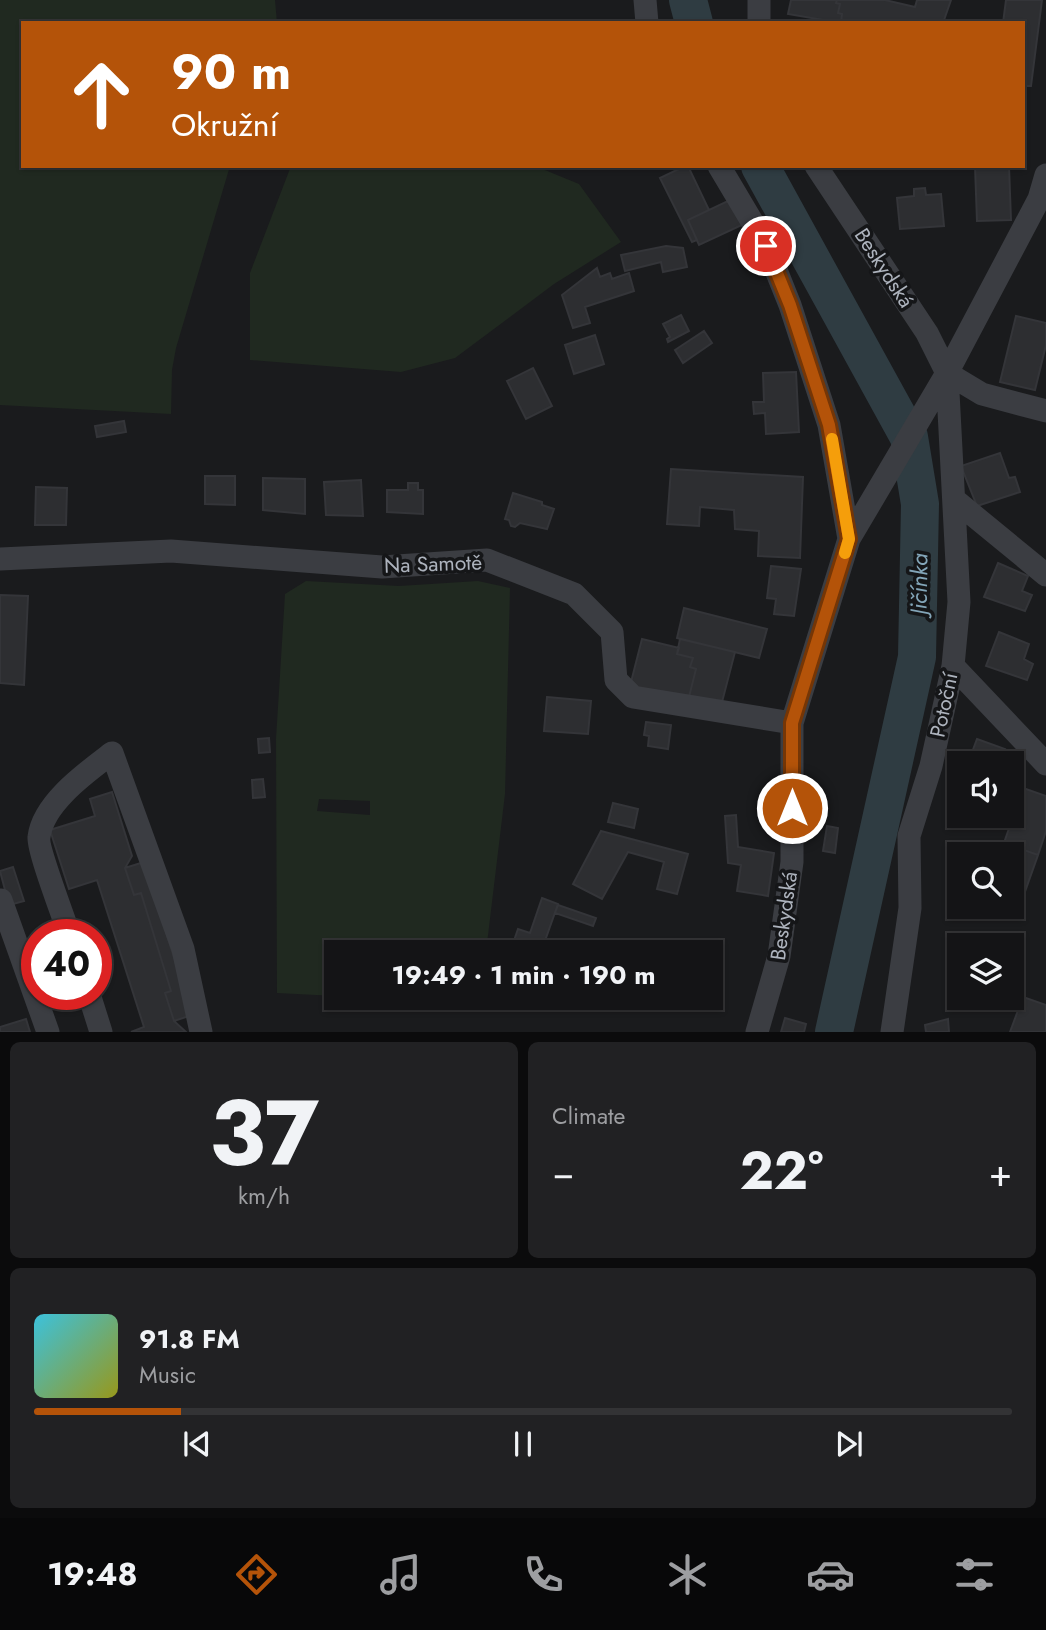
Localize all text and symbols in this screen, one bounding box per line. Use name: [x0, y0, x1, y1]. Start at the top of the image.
text: 90 m: [171, 37, 291, 107]
icon: ahead: [56, 49, 147, 140]
text: Okružní: [171, 102, 278, 148]
pin: [736, 216, 796, 276]
street label: Beskydská: [847, 222, 921, 314]
icon: arrive: [747, 227, 785, 265]
street label: Na Samotě: [384, 547, 483, 581]
water label: Jičínka: [901, 552, 937, 619]
street label: Potoční: [923, 668, 966, 740]
map controls: [947, 751, 1024, 1010]
button: sound: [947, 751, 1024, 828]
position arrow: [755, 771, 829, 845]
button: search: [947, 842, 1024, 919]
street label: Beskydská: [763, 870, 805, 962]
speed limit sign: 40: [21, 919, 112, 1010]
button: layers: [947, 933, 1024, 1010]
text: 19:49 · 1 min · 190 m: [392, 956, 655, 994]
text: 37: [209, 1068, 319, 1199]
text: Climate: [552, 1099, 625, 1133]
text: 22°: [740, 1133, 823, 1209]
text: −: [552, 1145, 574, 1200]
text: +: [989, 1145, 1012, 1200]
text: km/h: [238, 1179, 290, 1213]
text: 91.8 FM: [139, 1320, 240, 1358]
text: Music: [139, 1358, 196, 1392]
icon: previous: [178, 1425, 216, 1463]
icon: pause: [504, 1425, 542, 1463]
icon: next: [830, 1425, 868, 1463]
icon: directions: [232, 1550, 281, 1599]
icon: music: [376, 1550, 425, 1599]
icon: phone: [519, 1550, 568, 1599]
icon: climate: [663, 1550, 712, 1599]
icon: car: [806, 1550, 855, 1599]
icon: filters: [950, 1550, 999, 1599]
text: 19:48: [47, 1551, 138, 1597]

